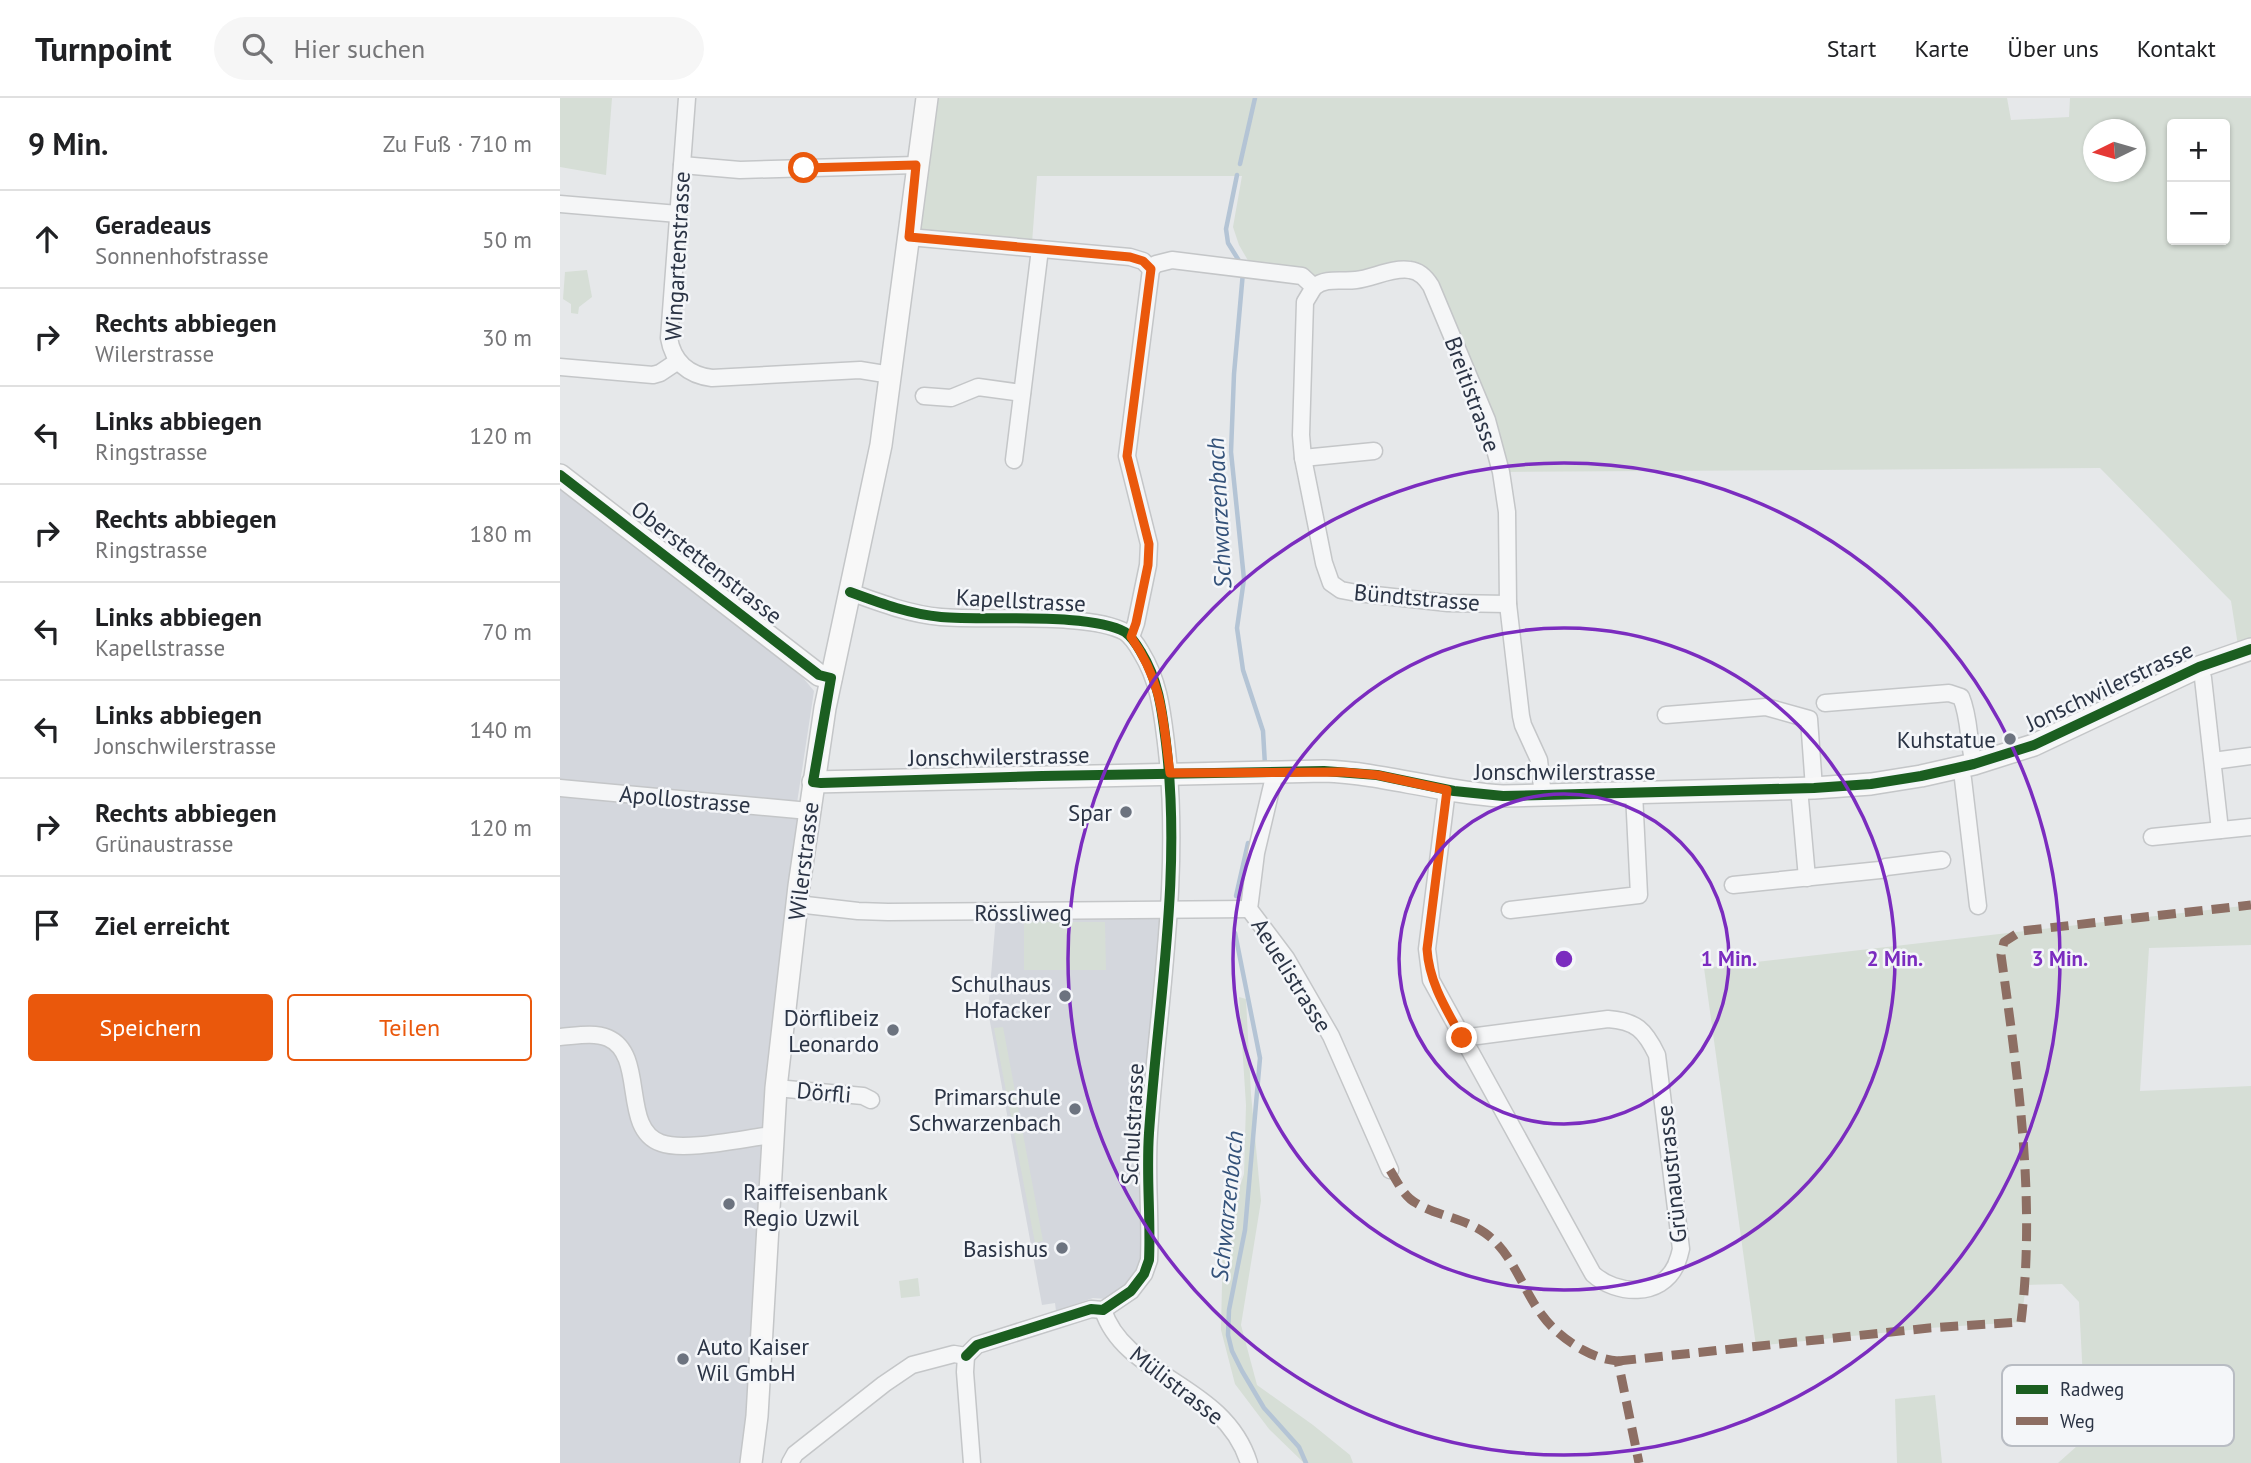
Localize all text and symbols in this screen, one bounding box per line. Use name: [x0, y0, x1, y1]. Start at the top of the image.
search box: [214, 17, 704, 80]
text: Turnpoint: [35, 27, 172, 70]
icon: search: [238, 29, 276, 67]
text: Hier suchen: [294, 32, 425, 65]
text: Start: [1827, 33, 1876, 64]
text: Karte: [1914, 33, 1969, 64]
text: Über uns: [2007, 33, 2099, 64]
text: Kontakt: [2137, 33, 2216, 64]
north arrow: [2083, 119, 2146, 182]
map controls: [2167, 119, 2230, 245]
button: +: [2167, 119, 2230, 182]
text: 9 Min.: [28, 124, 108, 163]
text: Zu Fuß · 710 m: [383, 129, 532, 158]
route start: [788, 152, 819, 183]
street label: Wingartenstrasse: [658, 171, 696, 341]
button: −: [2167, 182, 2230, 245]
text: Geradeaus: [95, 208, 211, 241]
icon: ahead: [28, 220, 66, 258]
text: 50 m: [482, 225, 532, 254]
text: Sonnenhofstrasse: [95, 241, 269, 270]
text: Rechts abbiegen: [95, 306, 277, 339]
icon: right: [28, 318, 66, 356]
text: 30 m: [482, 323, 532, 352]
street label: Breitistrasse: [1439, 332, 1507, 456]
text: Wilerstrasse: [95, 339, 214, 368]
text: Links abbiegen: [95, 404, 262, 437]
icon: left: [28, 416, 66, 454]
text: 120 m: [470, 421, 532, 450]
text: Ringstrasse: [95, 437, 208, 466]
water label: Schwarzenbach: [1200, 437, 1238, 589]
street label: Oberstettenstrasse: [626, 494, 788, 630]
text: Rechts abbiegen: [95, 502, 277, 535]
icon: right: [28, 514, 66, 552]
text: 180 m: [470, 519, 532, 548]
text: Ringstrasse: [95, 535, 208, 564]
street label: Bündtstrasse: [1353, 577, 1481, 617]
street label: Kapellstrasse: [955, 582, 1087, 618]
text: Links abbiegen: [95, 600, 262, 633]
icon: left: [28, 612, 66, 650]
text: 70 m: [482, 617, 532, 646]
text: Kapellstrasse: [95, 633, 225, 662]
street label: Jonschwilerstrasse: [2020, 635, 2197, 738]
text: Links abbiegen: [95, 698, 262, 731]
icon: left: [28, 710, 66, 748]
text: 140 m: [470, 715, 532, 744]
place label: Kuhstatue: [1897, 725, 1996, 754]
text: Jonschwilerstrasse: [95, 731, 276, 760]
marker: Kuhstatue: [2002, 731, 2018, 747]
street label: Jonschwilerstrasse: [907, 740, 1090, 772]
street label: Jonschwilerstrasse: [1473, 757, 1656, 786]
street label: Apollostrasse: [618, 779, 752, 819]
text: Rechts abbiegen: [95, 796, 277, 829]
place label: Spar: [1068, 798, 1112, 827]
street label: Wilerstrasse: [781, 800, 825, 922]
marker: Spar: [1118, 804, 1134, 820]
icon: right: [28, 808, 66, 846]
text: 120 m: [470, 813, 532, 842]
text: Grünaustrasse: [95, 829, 233, 858]
street label: Rössliweg: [974, 898, 1072, 927]
icon: arrive: [28, 906, 66, 944]
text: Ziel erreicht: [95, 909, 230, 942]
street label: Aeuelistrasse: [1245, 912, 1339, 1038]
text: 1 Min.: [1701, 945, 1757, 972]
text: 2 Min.: [1867, 945, 1923, 972]
text: 3 Min.: [2032, 945, 2088, 972]
centre of rings: [1552, 947, 1576, 971]
place label: Schulhaus Hofacker: [951, 969, 1051, 1024]
marker: Schulhaus Hofacker: [1057, 988, 1073, 1004]
button: Speichern: [28, 994, 273, 1061]
button: Teilen: [287, 994, 532, 1061]
place label: Dörflibeiz Leonardo: [784, 1003, 879, 1058]
marker: Dörflibeiz Leonardo: [885, 1022, 901, 1038]
route end: [1446, 1022, 1477, 1053]
street label: Schulstrasse: [1114, 1062, 1150, 1186]
street label: Dörfli: [795, 1075, 853, 1109]
place label: Primarschule Schwarzenbach: [909, 1082, 1061, 1137]
marker: Primarschule Schwarzenbach: [1067, 1101, 1083, 1117]
street label: Grünaustrasse: [1649, 1104, 1693, 1244]
water label: Schwarzenbach: [1204, 1129, 1250, 1283]
place label: Raiffeisenbank Regio Uzwil: [743, 1177, 888, 1232]
marker: Raiffeisenbank Regio Uzwil: [721, 1196, 737, 1212]
place label: Basishus: [963, 1234, 1048, 1263]
marker: Basishus: [1054, 1240, 1070, 1256]
place label: Auto Kaiser Wil GmbH: [697, 1332, 809, 1387]
street label: Mülistrasse: [1124, 1339, 1230, 1431]
marker: Auto Kaiser Wil GmbH: [675, 1351, 691, 1367]
legend: [2002, 1365, 2234, 1446]
text: Radweg: [2060, 1377, 2124, 1401]
text: Weg: [2060, 1409, 2095, 1433]

